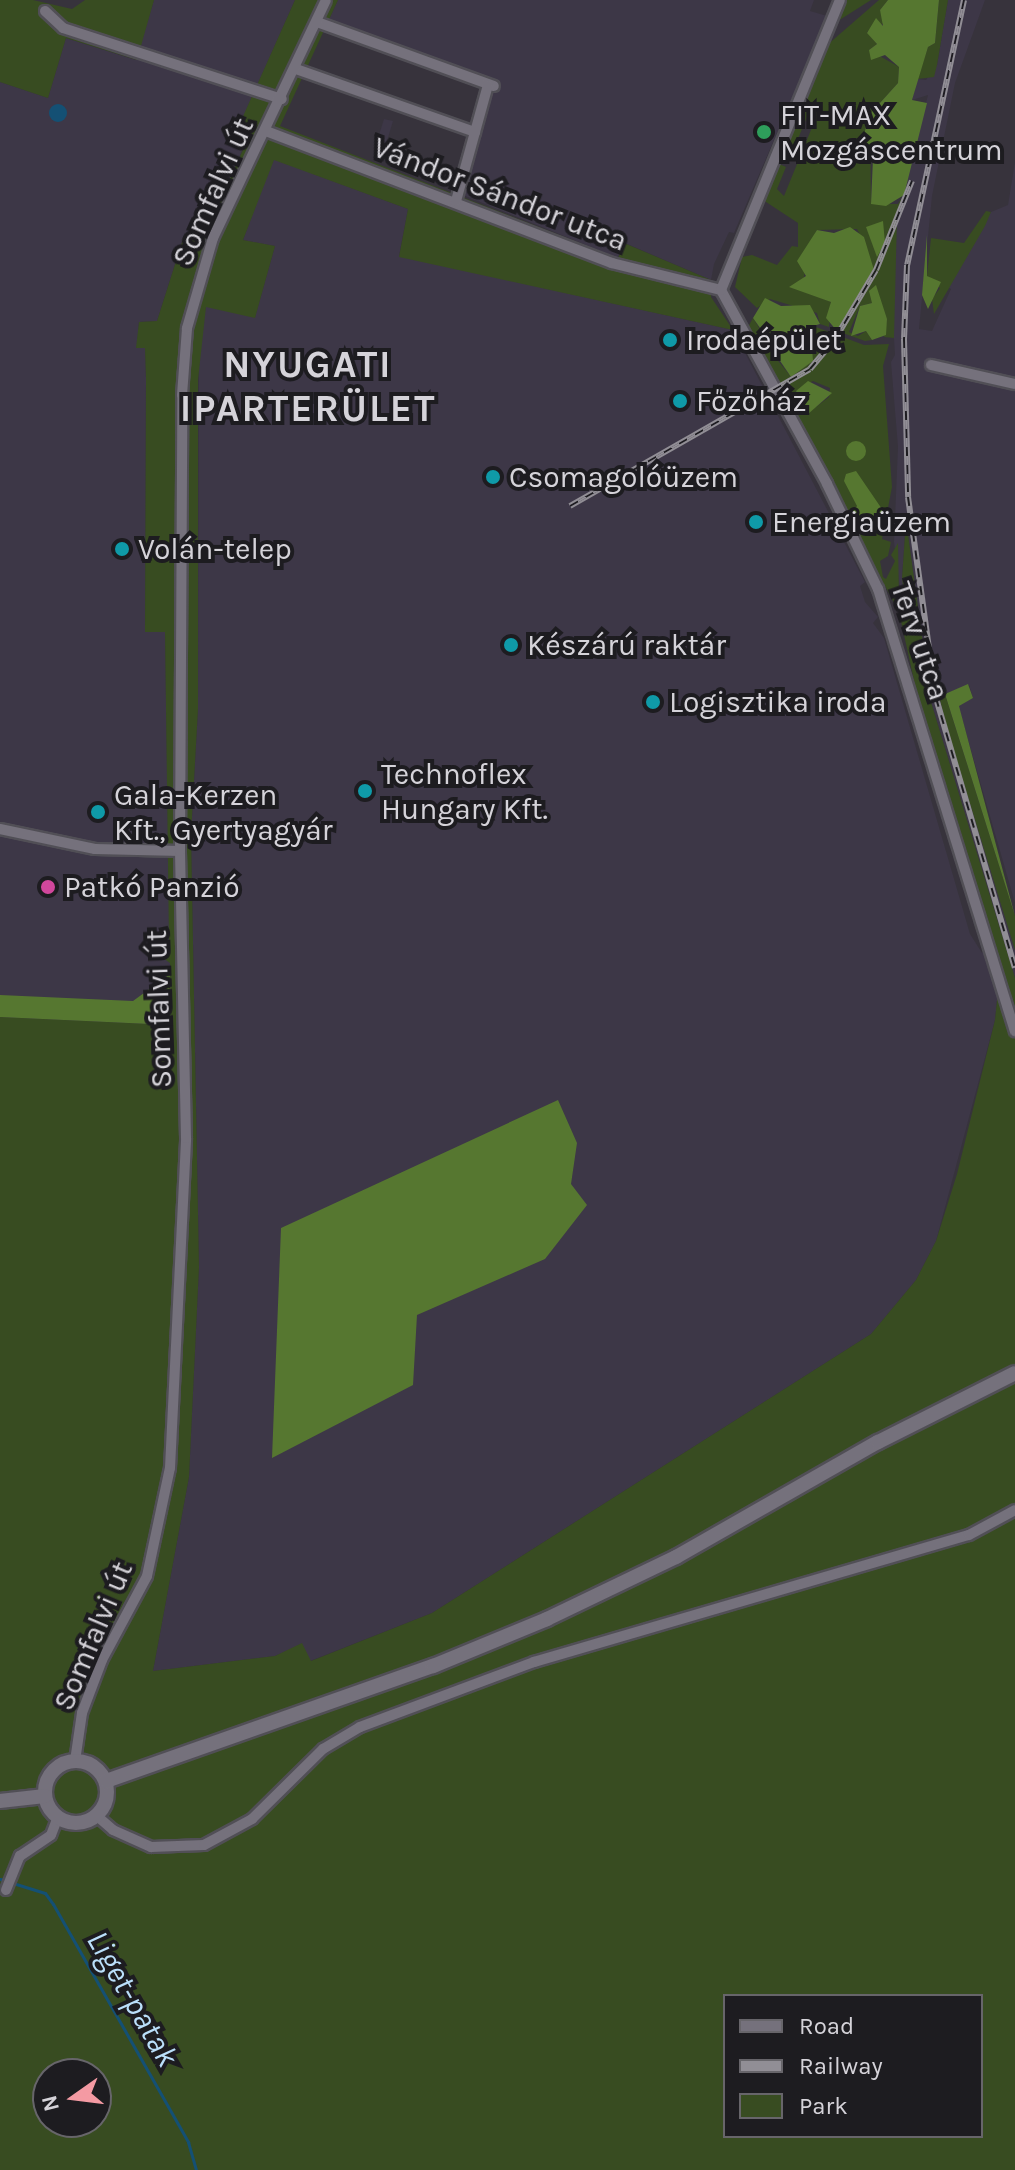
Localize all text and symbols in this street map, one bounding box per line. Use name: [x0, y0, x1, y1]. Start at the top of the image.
place label: FIT-MAX Mozgáscentrum: [780, 97, 1003, 168]
street label: Somfalvi út: [164, 112, 262, 272]
marker: FIT-MAX Mozgáscentrum: [755, 123, 773, 141]
street label: Vándor Sándor utca: [368, 129, 632, 259]
place label: Irodaépület: [686, 322, 842, 358]
marker: Irodaépület: [661, 331, 679, 349]
district label: NYUGATI IPARTERÜLET: [180, 342, 436, 432]
place label: Főzőház: [696, 383, 807, 419]
marker: Főzőház: [671, 392, 689, 410]
place label: Csomagolóüzem: [509, 459, 738, 495]
marker: Csomagolóüzem: [484, 468, 502, 486]
place label: Energiaüzem: [772, 504, 951, 540]
marker: Energiaüzem: [747, 513, 765, 531]
place label: Volán-telep: [138, 531, 292, 567]
marker: Volán-telep: [113, 540, 131, 558]
street label: Terv utca: [883, 577, 957, 705]
place label: Készárú raktár: [527, 627, 726, 663]
marker: Készárú raktár: [502, 636, 520, 654]
place label: Logisztika iroda: [669, 684, 887, 720]
marker: Logisztika iroda: [644, 693, 662, 711]
place label: Technoflex Hungary Kft.: [381, 756, 548, 826]
place label: Gala-Kerzen Kft., Gyertyagyár: [114, 777, 333, 848]
marker: Technoflex Hungary Kft.: [356, 782, 374, 800]
marker: Gala-Kerzen Kft., Gyertyagyár: [89, 803, 107, 821]
place label: Patkó Panzió: [64, 869, 240, 905]
marker: Patkó Panzió: [39, 878, 57, 896]
street label: Somfalvi út: [138, 929, 180, 1089]
street label: Somfalvi út: [45, 1556, 141, 1716]
water label: Liget-patak: [78, 1924, 186, 2074]
legend: [723, 1994, 983, 2138]
text: Road: [799, 2012, 854, 2040]
text: Railway: [799, 2052, 883, 2080]
north arrow: [32, 2058, 112, 2138]
text: Park: [799, 2092, 848, 2120]
text: N: [36, 2093, 65, 2114]

